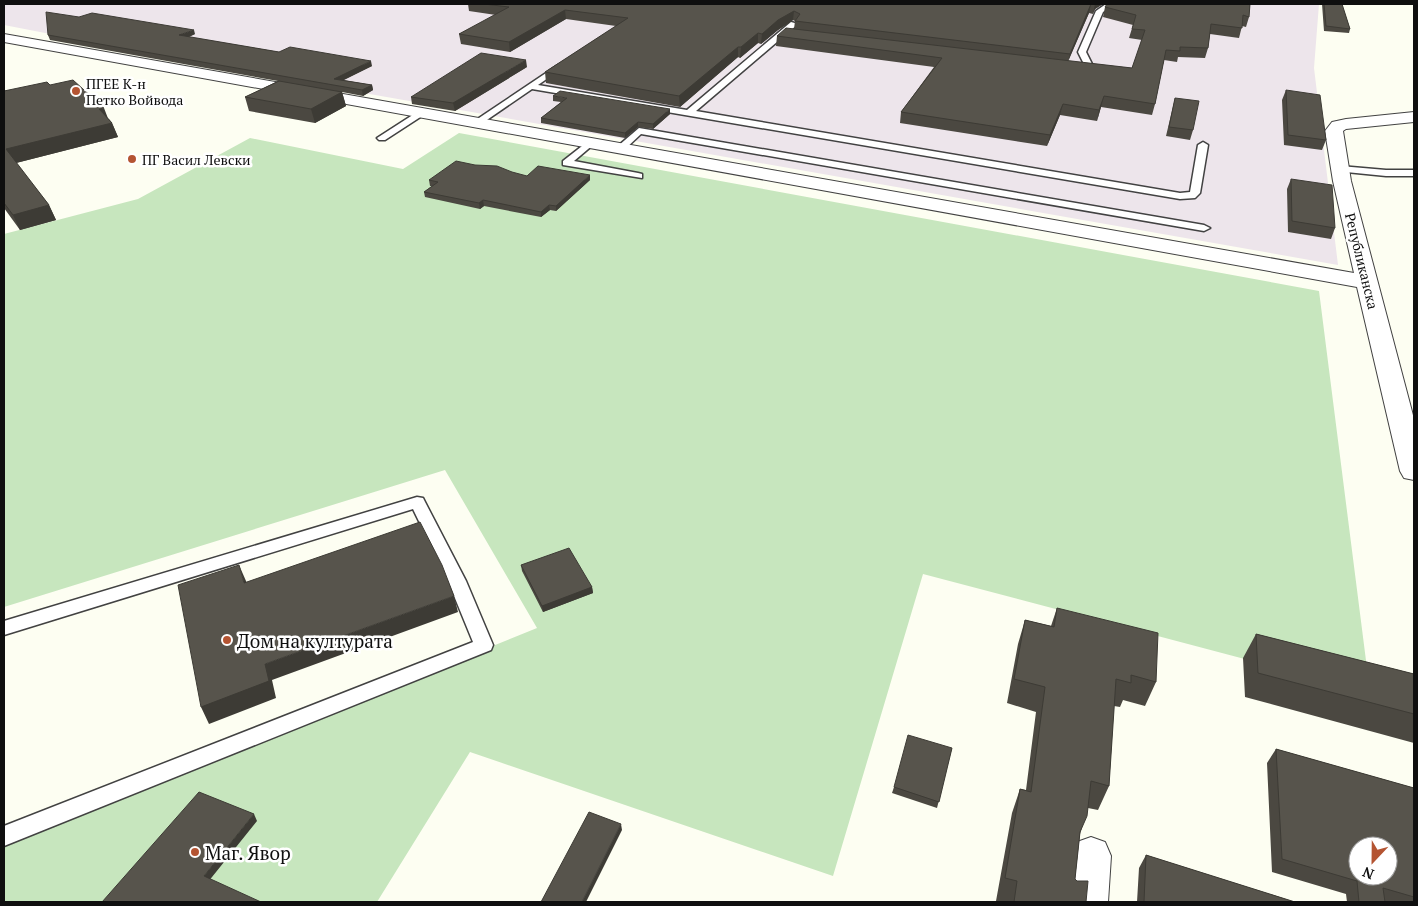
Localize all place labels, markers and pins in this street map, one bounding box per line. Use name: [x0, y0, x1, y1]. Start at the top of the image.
place label: ПГЕЕ К-н Петко Войвода: [86, 74, 183, 109]
marker: ПГЕЕ К-н Петко Войвода: [70, 85, 82, 97]
place label: ПГ Васил Левски: [142, 150, 251, 169]
marker: ПГ Васил Левски: [126, 153, 138, 165]
place label: Дом на културата: [237, 628, 393, 653]
marker: Дом на културата: [221, 634, 233, 646]
place label: Маг. Явор: [205, 840, 291, 865]
marker: Маг. Явор: [189, 846, 201, 858]

